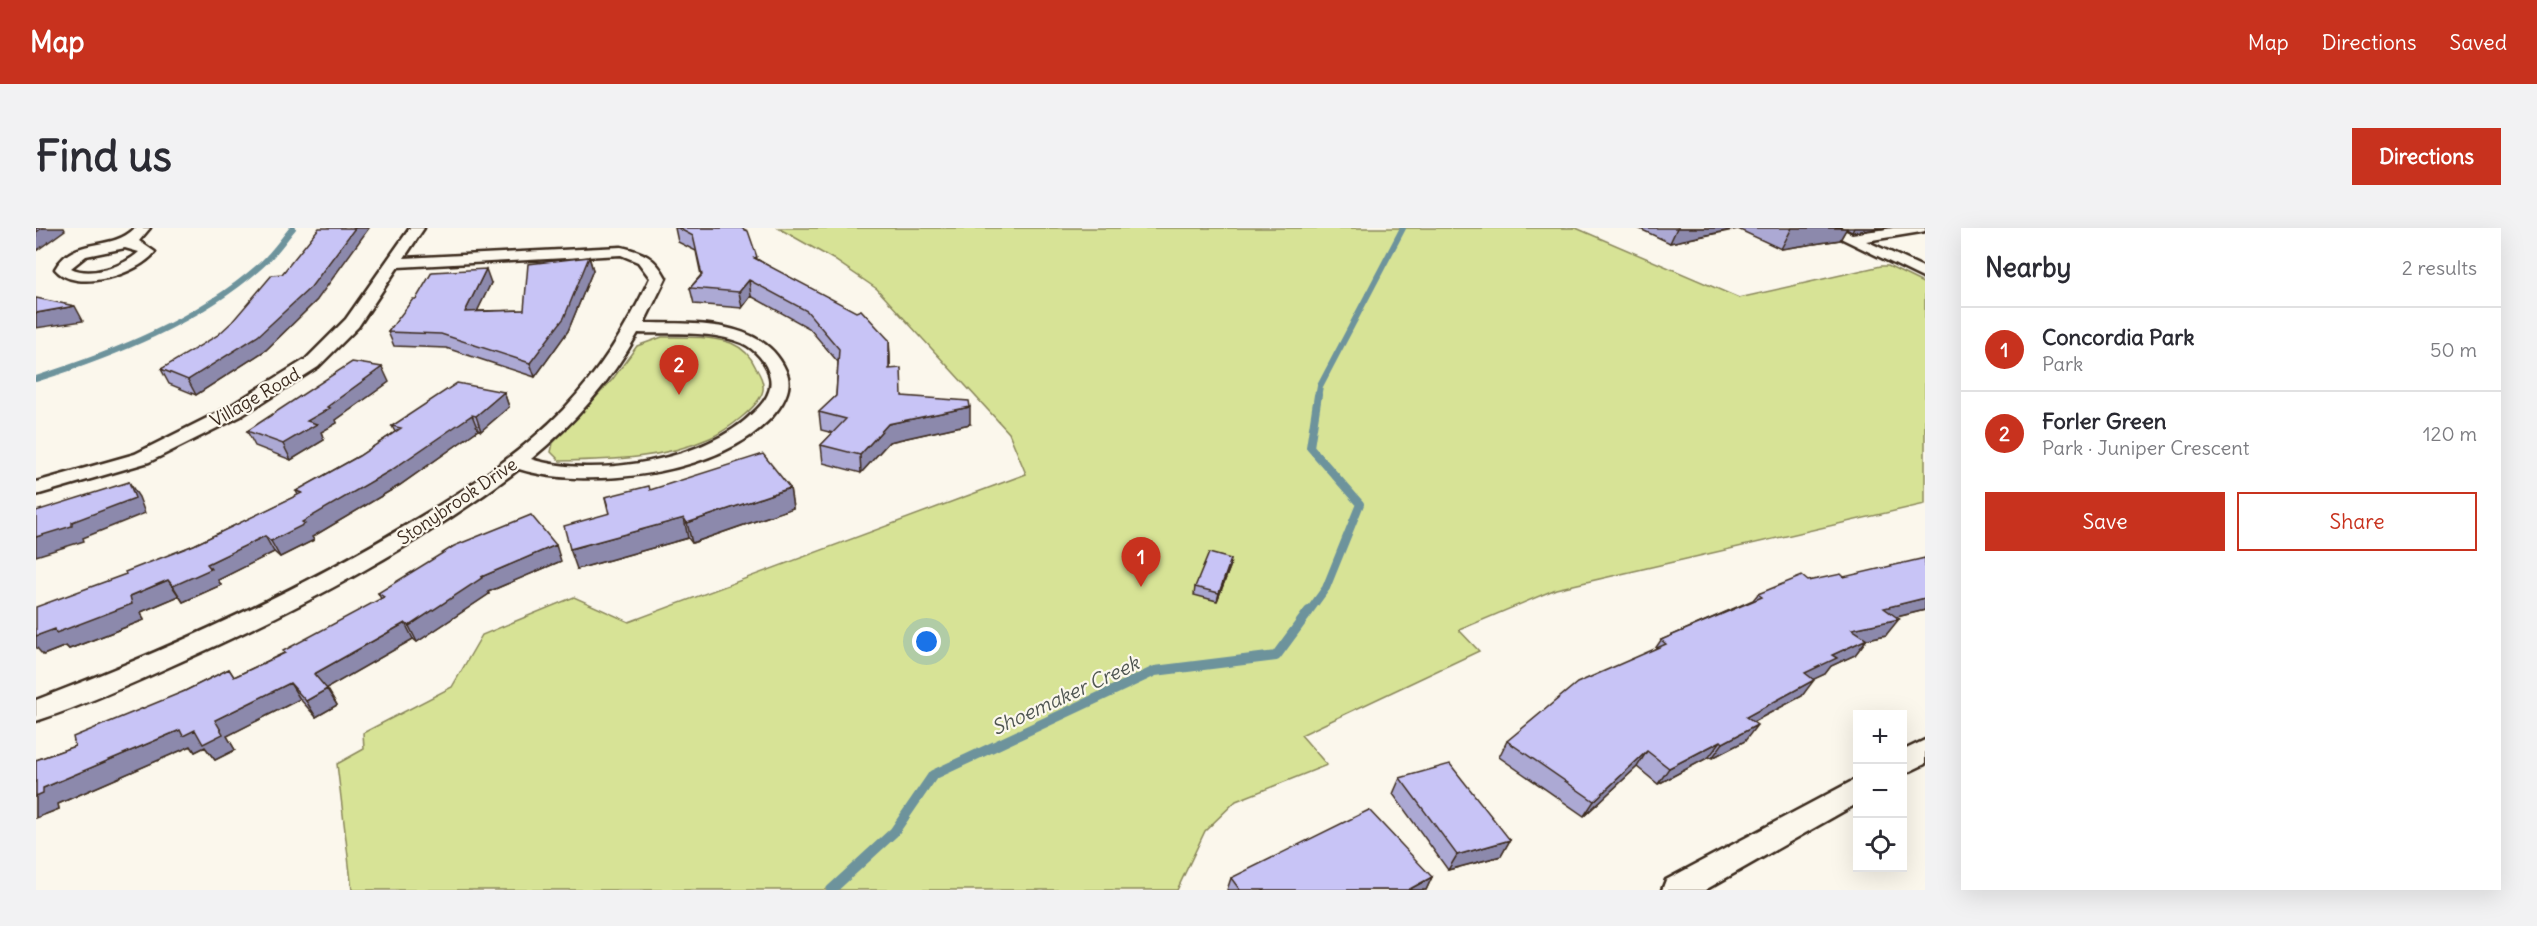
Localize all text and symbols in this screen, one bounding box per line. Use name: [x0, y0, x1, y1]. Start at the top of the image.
text: Map: [30, 24, 84, 60]
text: Map: [2248, 29, 2289, 56]
text: Directions: [2322, 29, 2416, 56]
text: Saved: [2449, 29, 2507, 56]
button: Directions: [2352, 128, 2501, 185]
text: Find us: [36, 130, 172, 182]
text: Nearby: [1985, 251, 2071, 284]
text: 2 results: [2402, 255, 2477, 280]
text: Concordia Park: [2042, 323, 2195, 351]
text: 1: [2001, 337, 2008, 362]
text: 50 m: [2430, 337, 2477, 362]
pin: 2: [660, 346, 698, 395]
text: Park: [2042, 351, 2083, 376]
street label: Village Road: [206, 362, 304, 432]
text: Forler Green: [2042, 407, 2166, 435]
text: 2: [1999, 421, 2010, 446]
text: 120 m: [2423, 421, 2477, 446]
text: Park · Juniper Crescent: [2042, 435, 2249, 460]
street label: Stonybrook Drive: [393, 452, 521, 550]
button: Save: [1985, 492, 2225, 551]
button: Share: [2237, 492, 2477, 551]
pin: 1: [1122, 538, 1160, 587]
your location: [912, 627, 941, 656]
water label: Shoemaker Creek: [987, 649, 1144, 740]
map controls: [1853, 710, 1907, 872]
button: +: [1853, 710, 1907, 764]
button: −: [1853, 764, 1907, 818]
button: locate: [1853, 818, 1907, 872]

